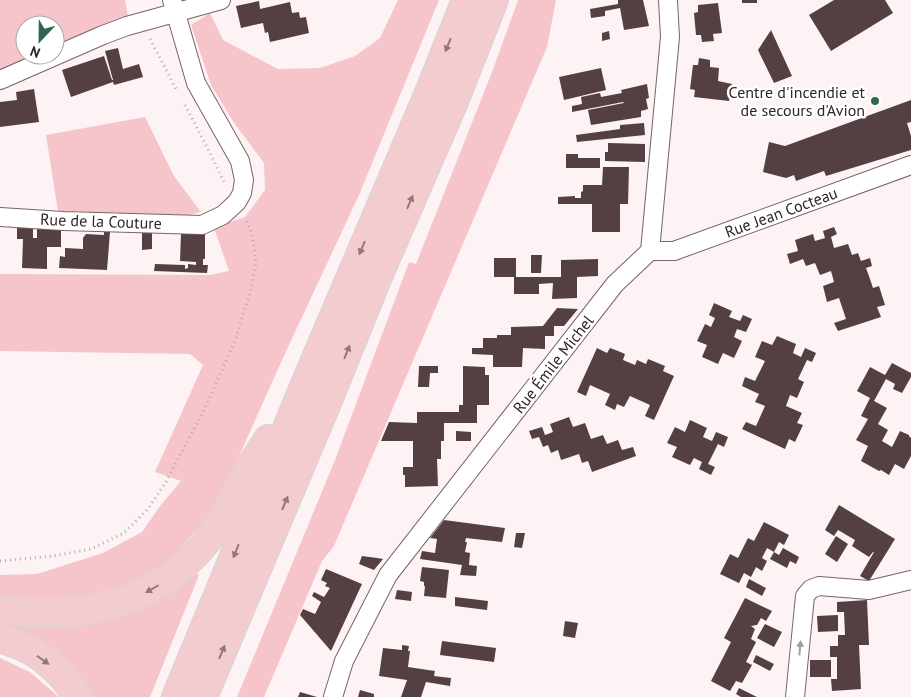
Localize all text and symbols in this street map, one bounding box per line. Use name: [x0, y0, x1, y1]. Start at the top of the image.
north arrow: [15, 15, 65, 65]
one-way arrow: [444, 38, 452, 53]
text: N: [27, 42, 43, 62]
place label: Centre d'incendie et de secours d'Avion: [729, 82, 866, 120]
marker: Centre d'incendie et de secours d'Avion: [869, 95, 881, 107]
street label: Rue Jean Cocteau: [722, 182, 840, 242]
one-way arrow: [406, 195, 414, 210]
street label: Rue de la Couture: [40, 209, 162, 233]
one-way arrow: [358, 241, 366, 256]
street label: Rue Émile Michel: [508, 311, 598, 417]
one-way arrow: [344, 345, 352, 360]
one-way arrow: [282, 495, 289, 510]
one-way arrow: [231, 544, 239, 559]
one-way arrow: [145, 584, 158, 593]
one-way arrow: [796, 640, 804, 656]
one-way arrow: [218, 645, 226, 659]
one-way arrow: [37, 655, 50, 665]

